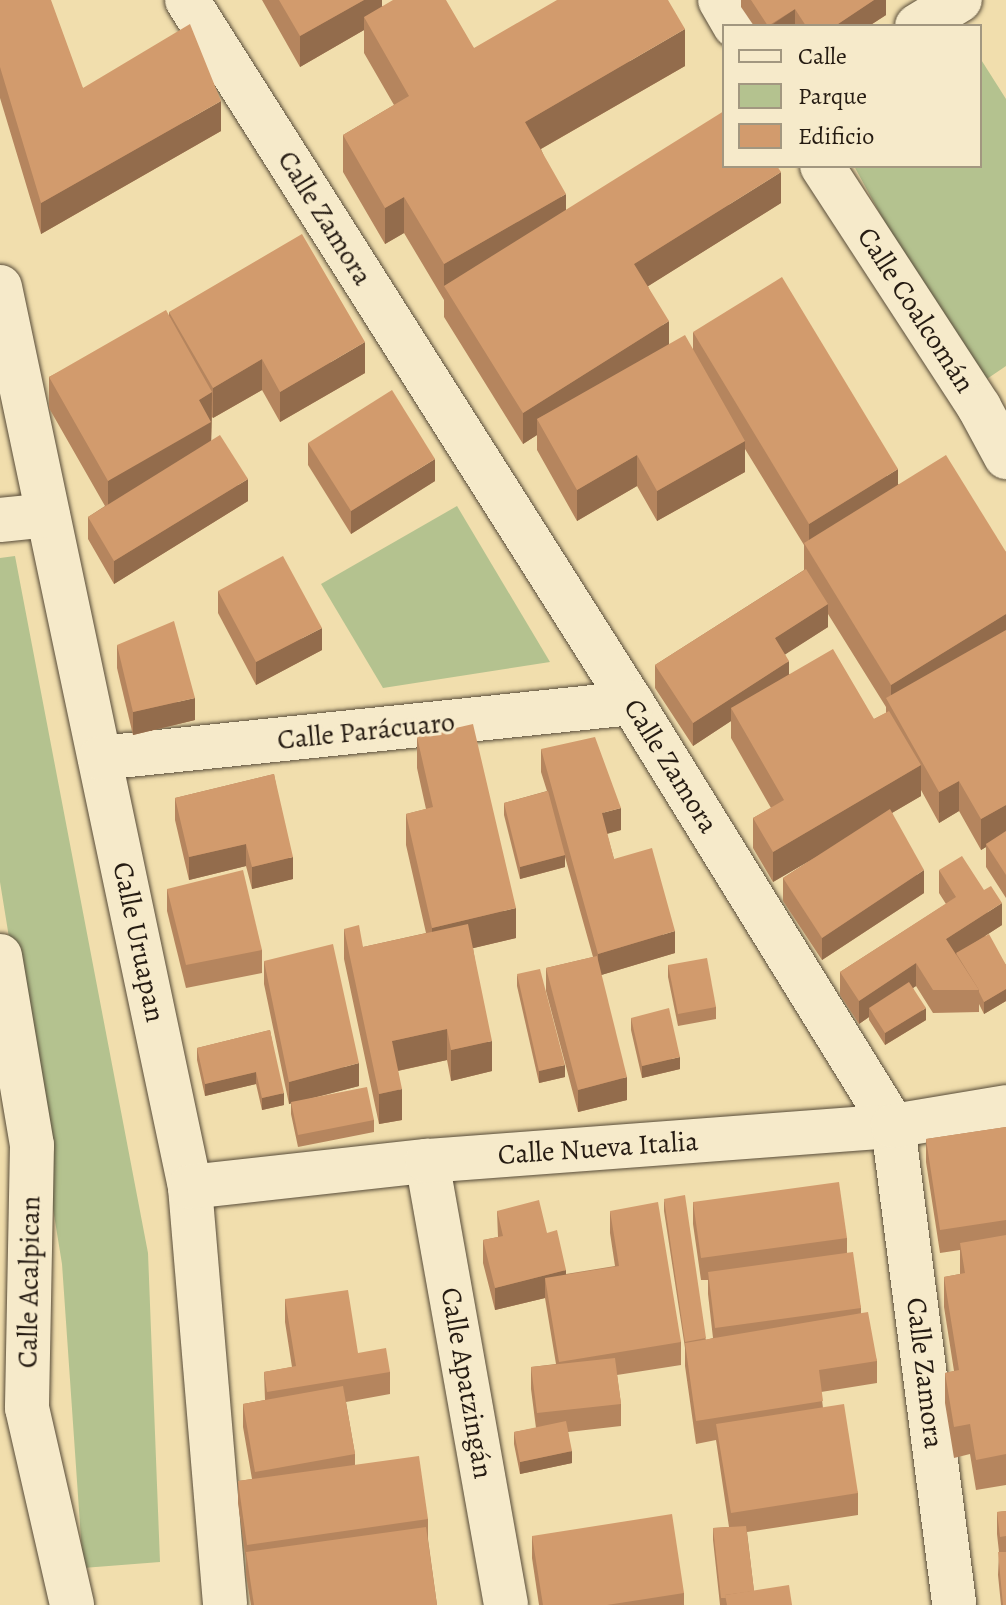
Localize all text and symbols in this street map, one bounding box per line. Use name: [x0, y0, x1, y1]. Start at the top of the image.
legend: [722, 24, 982, 168]
text: Calle: [798, 40, 847, 72]
text: Parque: [798, 80, 867, 112]
text: Edificio: [798, 120, 874, 152]
street label: Calle Zamora: [270, 145, 380, 291]
street label: Calle Coalcomán: [850, 221, 982, 399]
street label: Calle Zamora: [616, 693, 726, 839]
street label: Calle Parácuaro: [276, 705, 456, 757]
street label: Calle Uruapan: [106, 859, 172, 1025]
street label: Calle Nueva Italia: [497, 1124, 699, 1172]
street label: Calle Acalpican: [11, 1196, 47, 1368]
street label: Calle Apatzingán: [434, 1285, 500, 1481]
street label: Calle Zamora: [899, 1296, 951, 1450]

